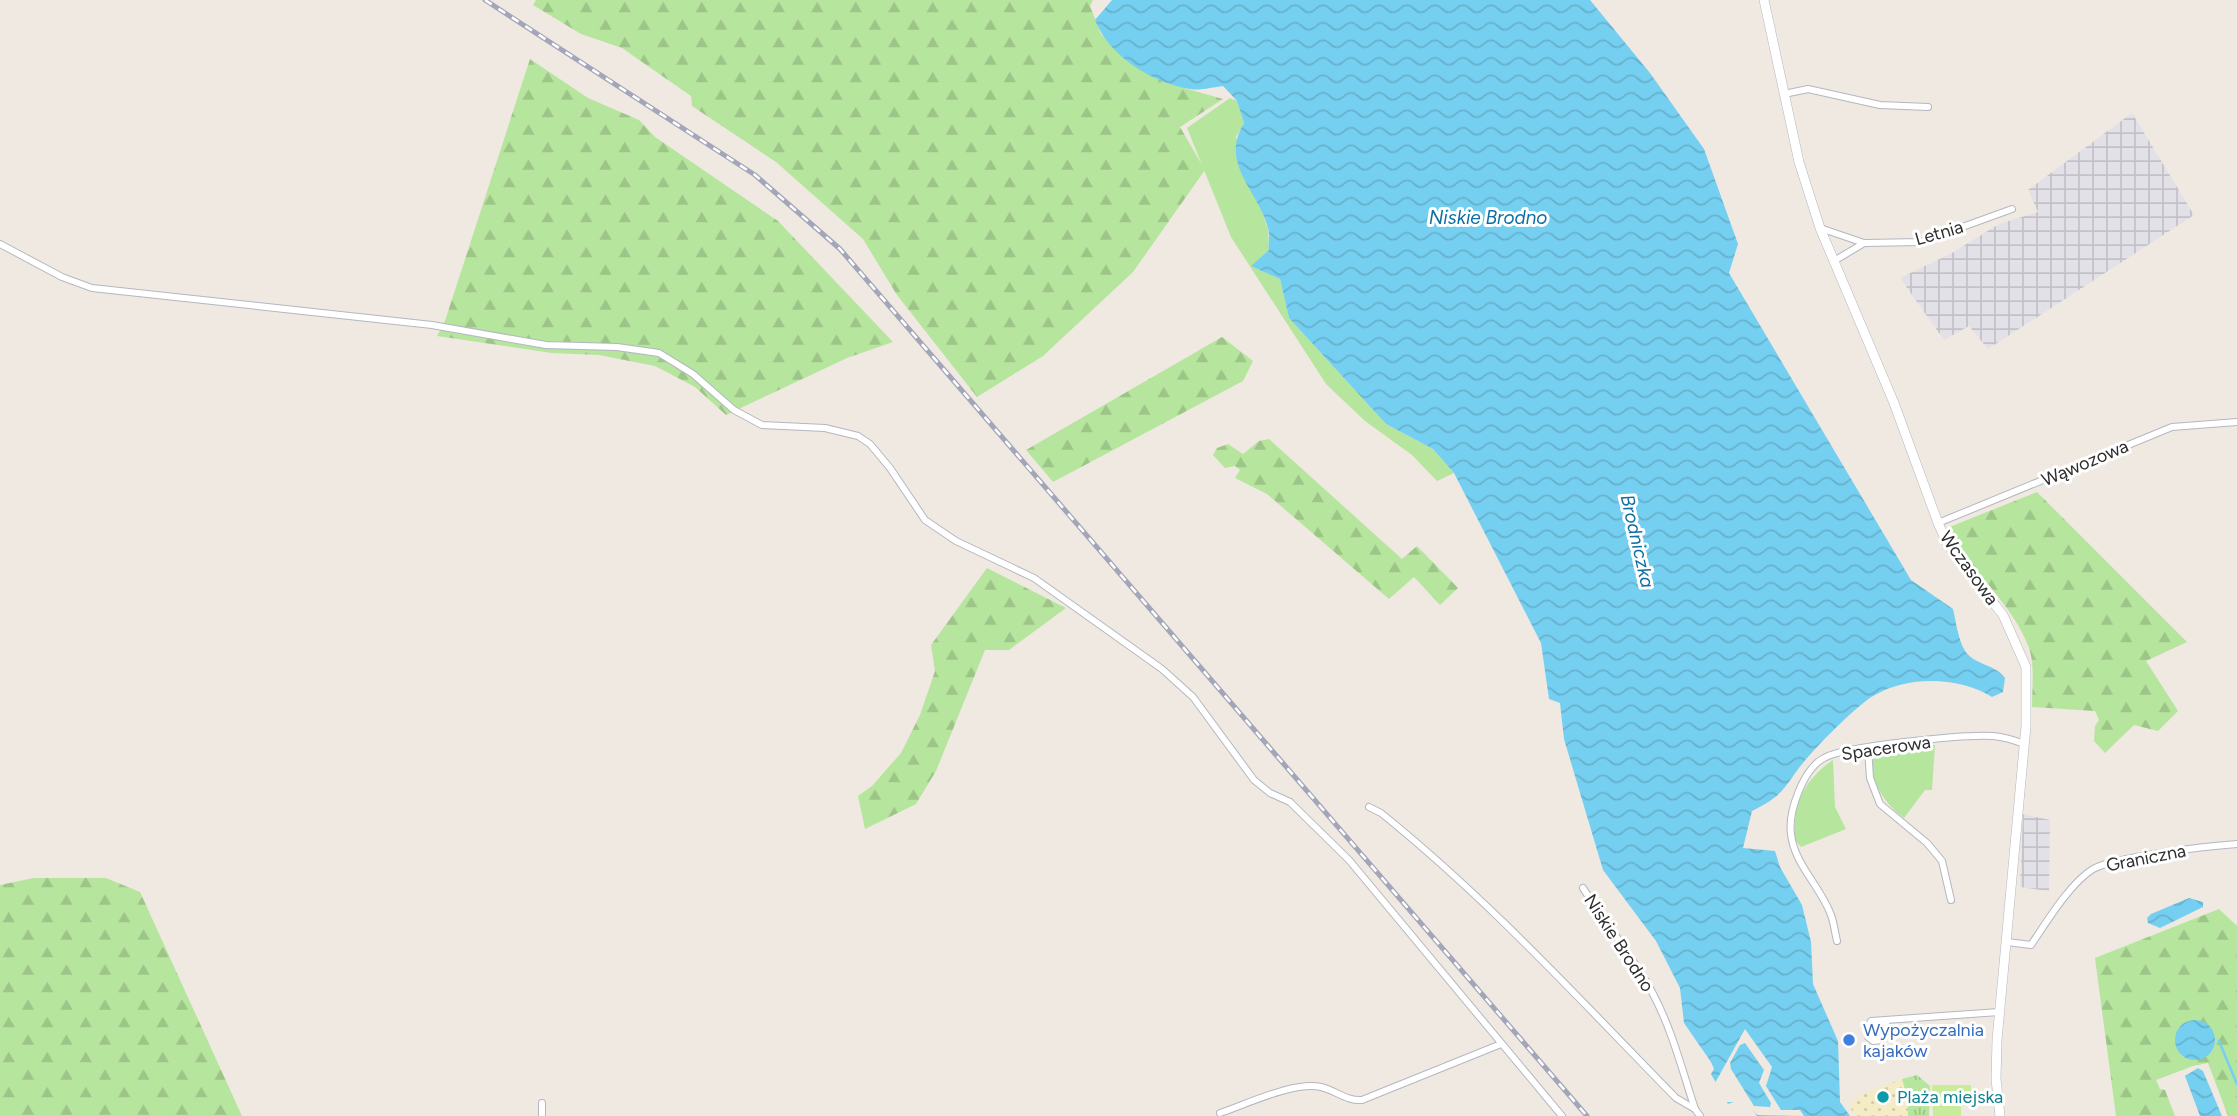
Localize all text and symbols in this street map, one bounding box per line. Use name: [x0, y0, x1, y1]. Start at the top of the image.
water label: Niskie Brodno: [1429, 206, 1547, 229]
street label: Letnia: [1912, 216, 1966, 250]
street label: Wąwozowa: [2038, 435, 2132, 491]
water label: Brodniczka: [1616, 492, 1659, 590]
street label: Wczasowa: [1935, 527, 2003, 609]
street label: Spacerowa: [1840, 731, 1932, 765]
street label: Graniczna: [2104, 839, 2188, 877]
street label: Niskie Brodno: [1579, 890, 1659, 996]
place label: Wypożyczalnia kajaków: [1863, 1019, 1984, 1062]
marker: Wypożyczalnia kajaków: [1841, 1032, 1857, 1048]
place label: Plaża miejska: [1897, 1086, 2003, 1108]
marker: Plaża miejska: [1875, 1089, 1891, 1105]

